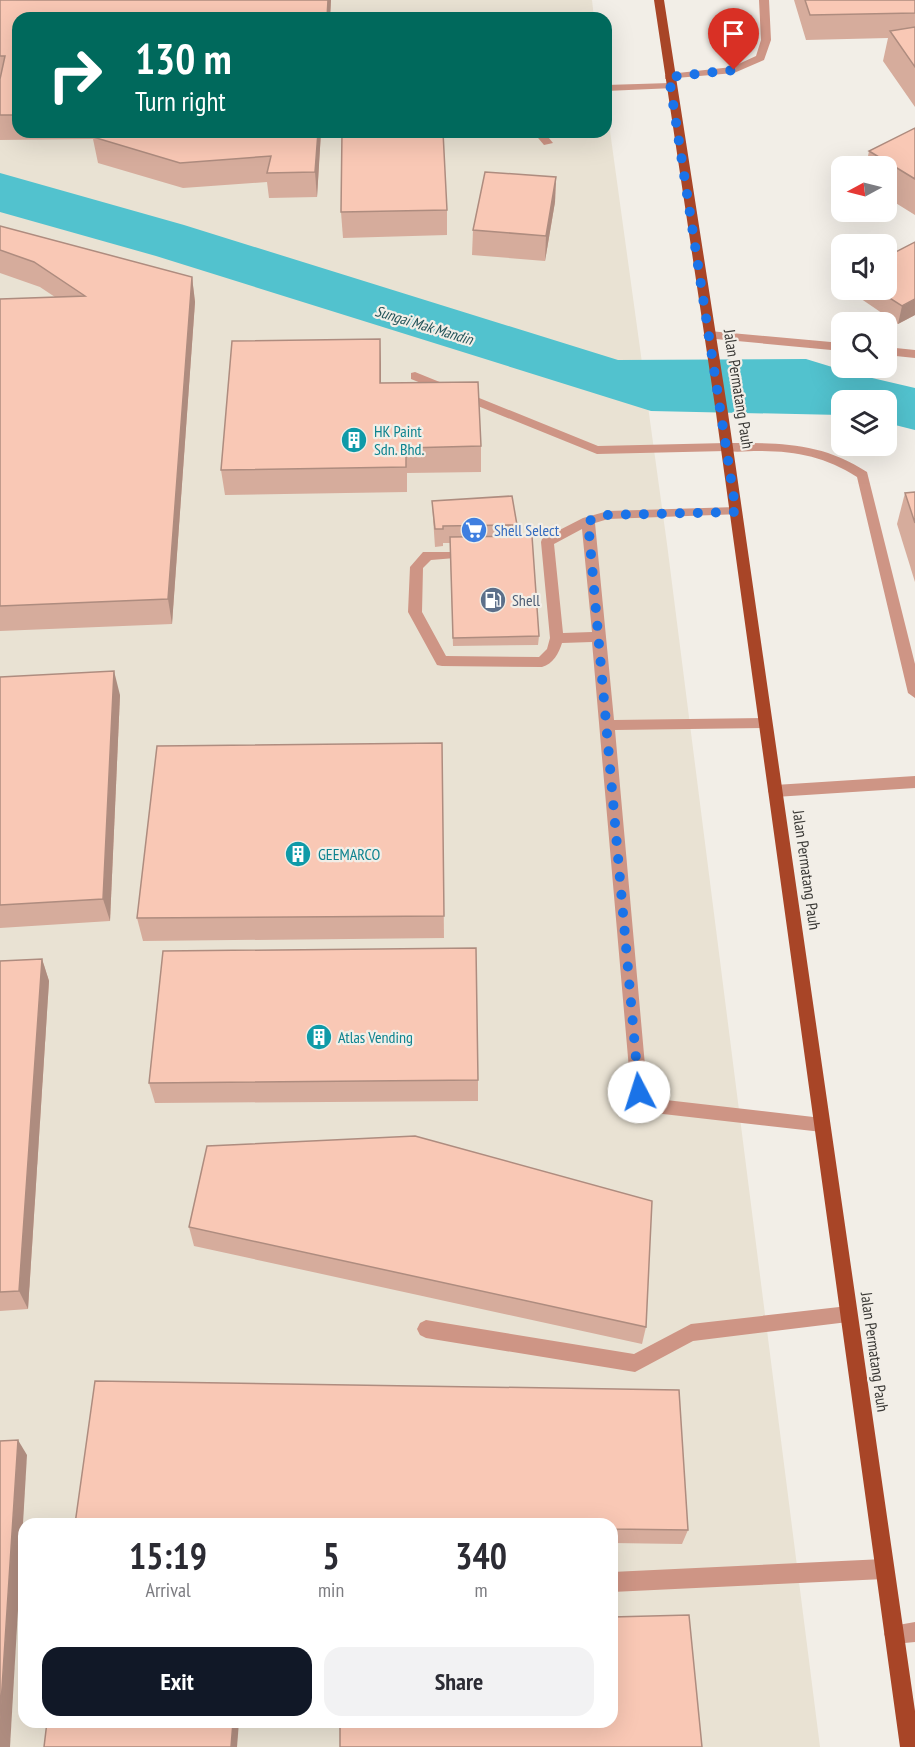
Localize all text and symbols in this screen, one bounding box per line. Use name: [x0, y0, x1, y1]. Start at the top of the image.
pin: [708, 8, 759, 70]
icon: arrive: [717, 17, 750, 50]
text: 130 m: [135, 31, 232, 86]
icon: right: [36, 36, 114, 114]
text: Turn right: [135, 84, 226, 118]
north arrow: [831, 156, 897, 222]
map controls: [831, 156, 897, 456]
button: sound: [831, 234, 897, 300]
water label: Sungai Mak Mandin: [373, 301, 476, 349]
button: search: [831, 312, 897, 378]
street label: Jalan Permatang Pauh: [720, 327, 758, 450]
button: layers: [831, 390, 897, 456]
place label: HK Paint Sdn. Bhd.: [374, 421, 424, 459]
building icon: HK Paint Sdn. Bhd.: [339, 425, 369, 455]
supermarket icon: Shell Select: [459, 515, 489, 545]
place label: Shell Select: [494, 520, 560, 540]
fuel station icon: Shell: [478, 585, 508, 615]
place label: Shell: [512, 590, 540, 610]
street label: Jalan Permatang Pauh: [789, 808, 825, 931]
building icon: GEEMARCO: [283, 839, 313, 869]
place label: GEEMARCO: [318, 844, 381, 864]
building icon: Atlas Vending: [304, 1022, 334, 1052]
place label: Atlas Vending: [338, 1027, 413, 1047]
position arrow: [607, 1060, 671, 1124]
street label: Jalan Permatang Pauh: [857, 1290, 893, 1413]
text: 15:19: [129, 1532, 207, 1579]
text: 5: [322, 1532, 340, 1579]
text: 340: [455, 1532, 507, 1579]
text: Arrival: [145, 1577, 191, 1603]
text: min: [318, 1577, 344, 1603]
text: m: [475, 1577, 488, 1603]
button: Exit: [42, 1647, 312, 1716]
button: Share: [324, 1647, 594, 1716]

